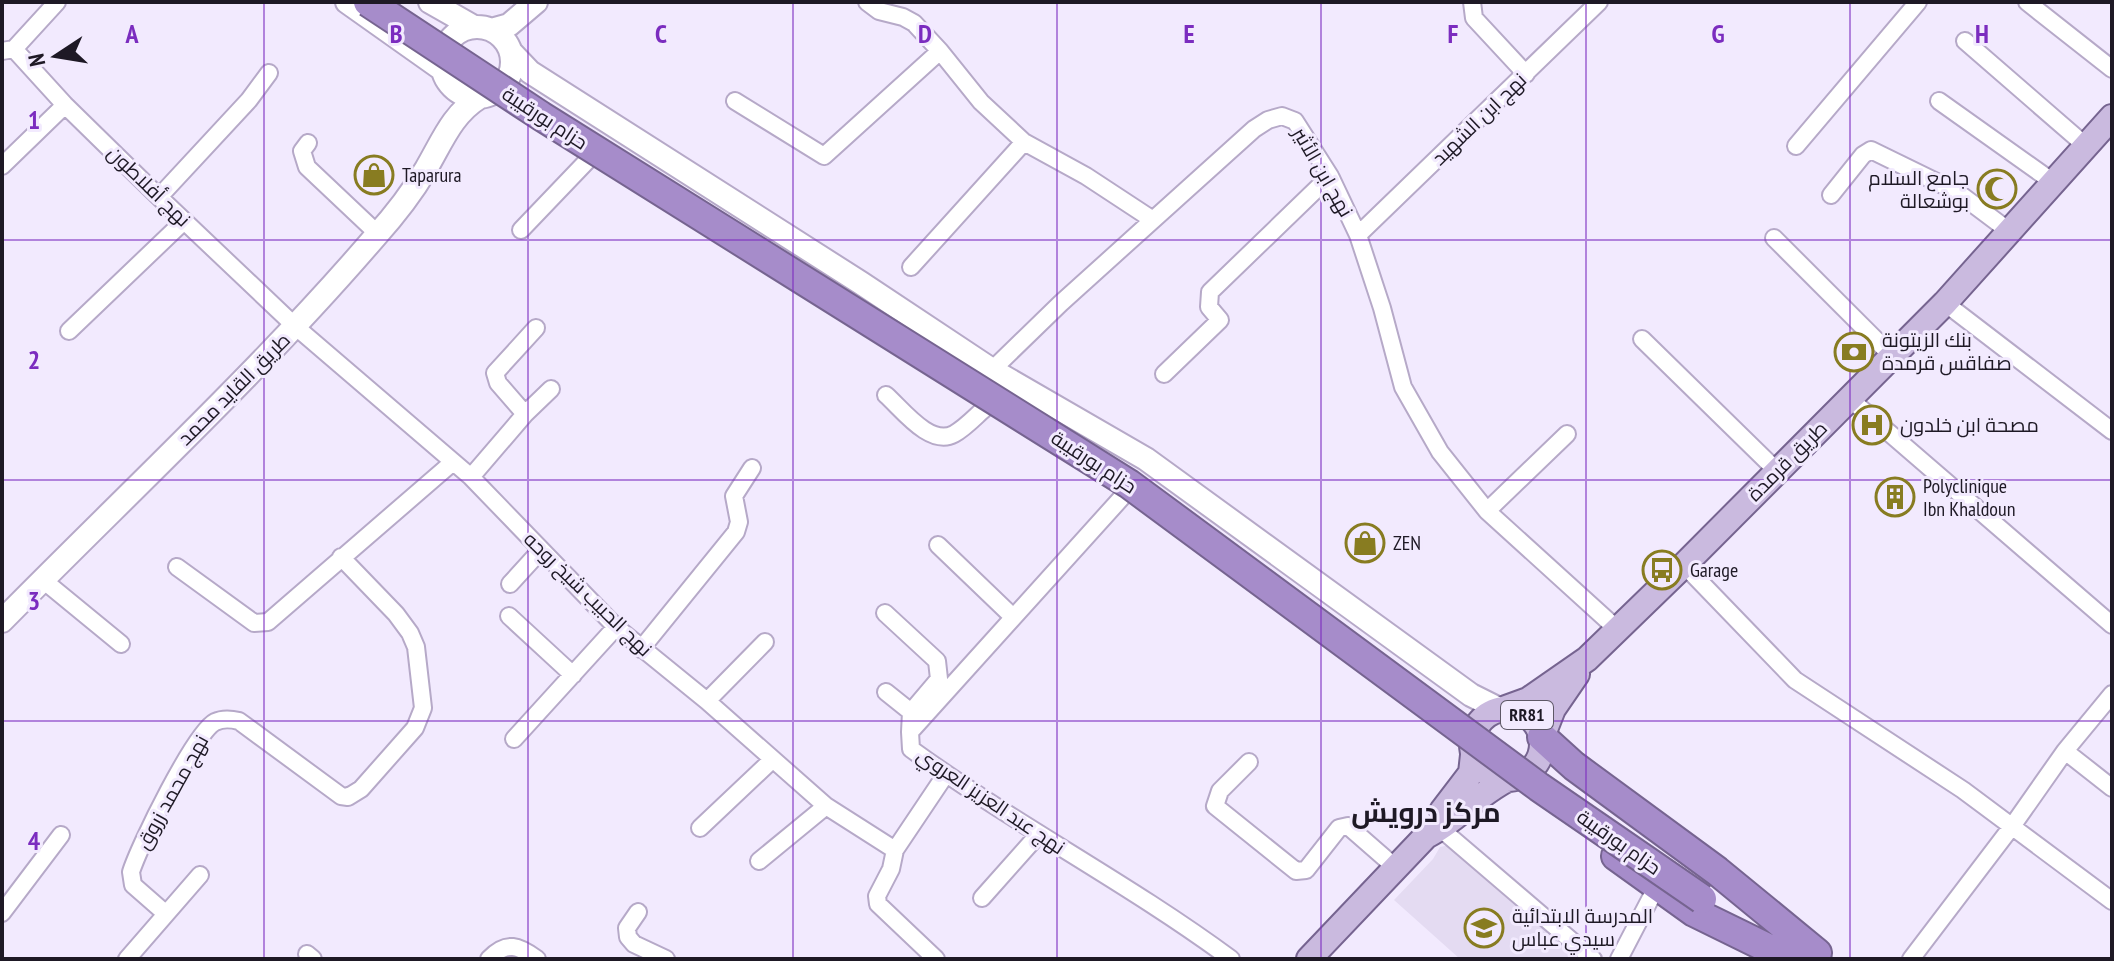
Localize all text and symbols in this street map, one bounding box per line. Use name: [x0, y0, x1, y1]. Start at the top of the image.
north arrow: [16, 16, 96, 96]
text: A: [124, 17, 139, 50]
text: B: [390, 17, 403, 50]
text: C: [655, 17, 667, 50]
text: D: [918, 17, 932, 50]
text: E: [1183, 17, 1195, 50]
text: F: [1448, 17, 1459, 50]
text: G: [1711, 17, 1725, 50]
text: H: [1975, 17, 1989, 50]
text: N: [22, 51, 51, 69]
street label: نهج ابن الشهيد: [1426, 67, 1533, 171]
street label: حزام بورقيبة: [497, 81, 593, 156]
text: 1: [28, 103, 40, 136]
street label: نهج ابن الأثير: [1285, 121, 1359, 222]
street label: نهج أفلاطون: [101, 140, 196, 233]
shop icon: Taparura: [353, 154, 395, 196]
place label: Taparura: [402, 162, 462, 188]
place label: جامع السلام بوشعالة: [1868, 165, 1969, 214]
mosque icon: جامع السلام بوشعالة: [1976, 168, 2018, 210]
street label: طريق القايد محمد: [172, 327, 296, 451]
place label: بنك الزيتونة صفاقس قرمدة: [1882, 327, 2012, 376]
bank icon: بنك الزيتونة صفاقس قرمدة: [1833, 331, 1875, 373]
text: 2: [28, 343, 40, 376]
hospital icon: مصحة ابن خلدون: [1851, 404, 1893, 446]
place label: مصحة ابن خلدون: [1900, 412, 2039, 438]
street label: طريق قرمدة: [1741, 415, 1833, 507]
street label: حزام بورقيبة: [1046, 425, 1142, 500]
place label: Polyclinique Ibn Khaldoun: [1923, 473, 2015, 522]
building icon: Polyclinique Ibn Khaldoun: [1874, 476, 1916, 518]
shop icon: ZEN: [1344, 522, 1386, 564]
street label: نهج الحبيب شيخ روحه: [518, 526, 658, 663]
place label: ZEN: [1393, 530, 1421, 556]
bus stop icon: Garage: [1641, 549, 1683, 591]
place label: Garage: [1690, 557, 1738, 583]
text: 3: [28, 584, 40, 617]
road number: RR81: [1501, 701, 1553, 729]
street label: نهج محمد زروق: [130, 730, 215, 854]
street label: نهج عبد العزيز العروي: [910, 742, 1070, 863]
district label: مركز درويش: [1351, 793, 1501, 830]
street label: حزام بورقيبة: [1571, 804, 1666, 881]
text: 4: [28, 824, 41, 857]
place label: المدرسة الابتدائية سيدي عباس: [1512, 903, 1653, 955]
school or university icon: المدرسة الابتدائية سيدي عباس: [1463, 907, 1505, 949]

